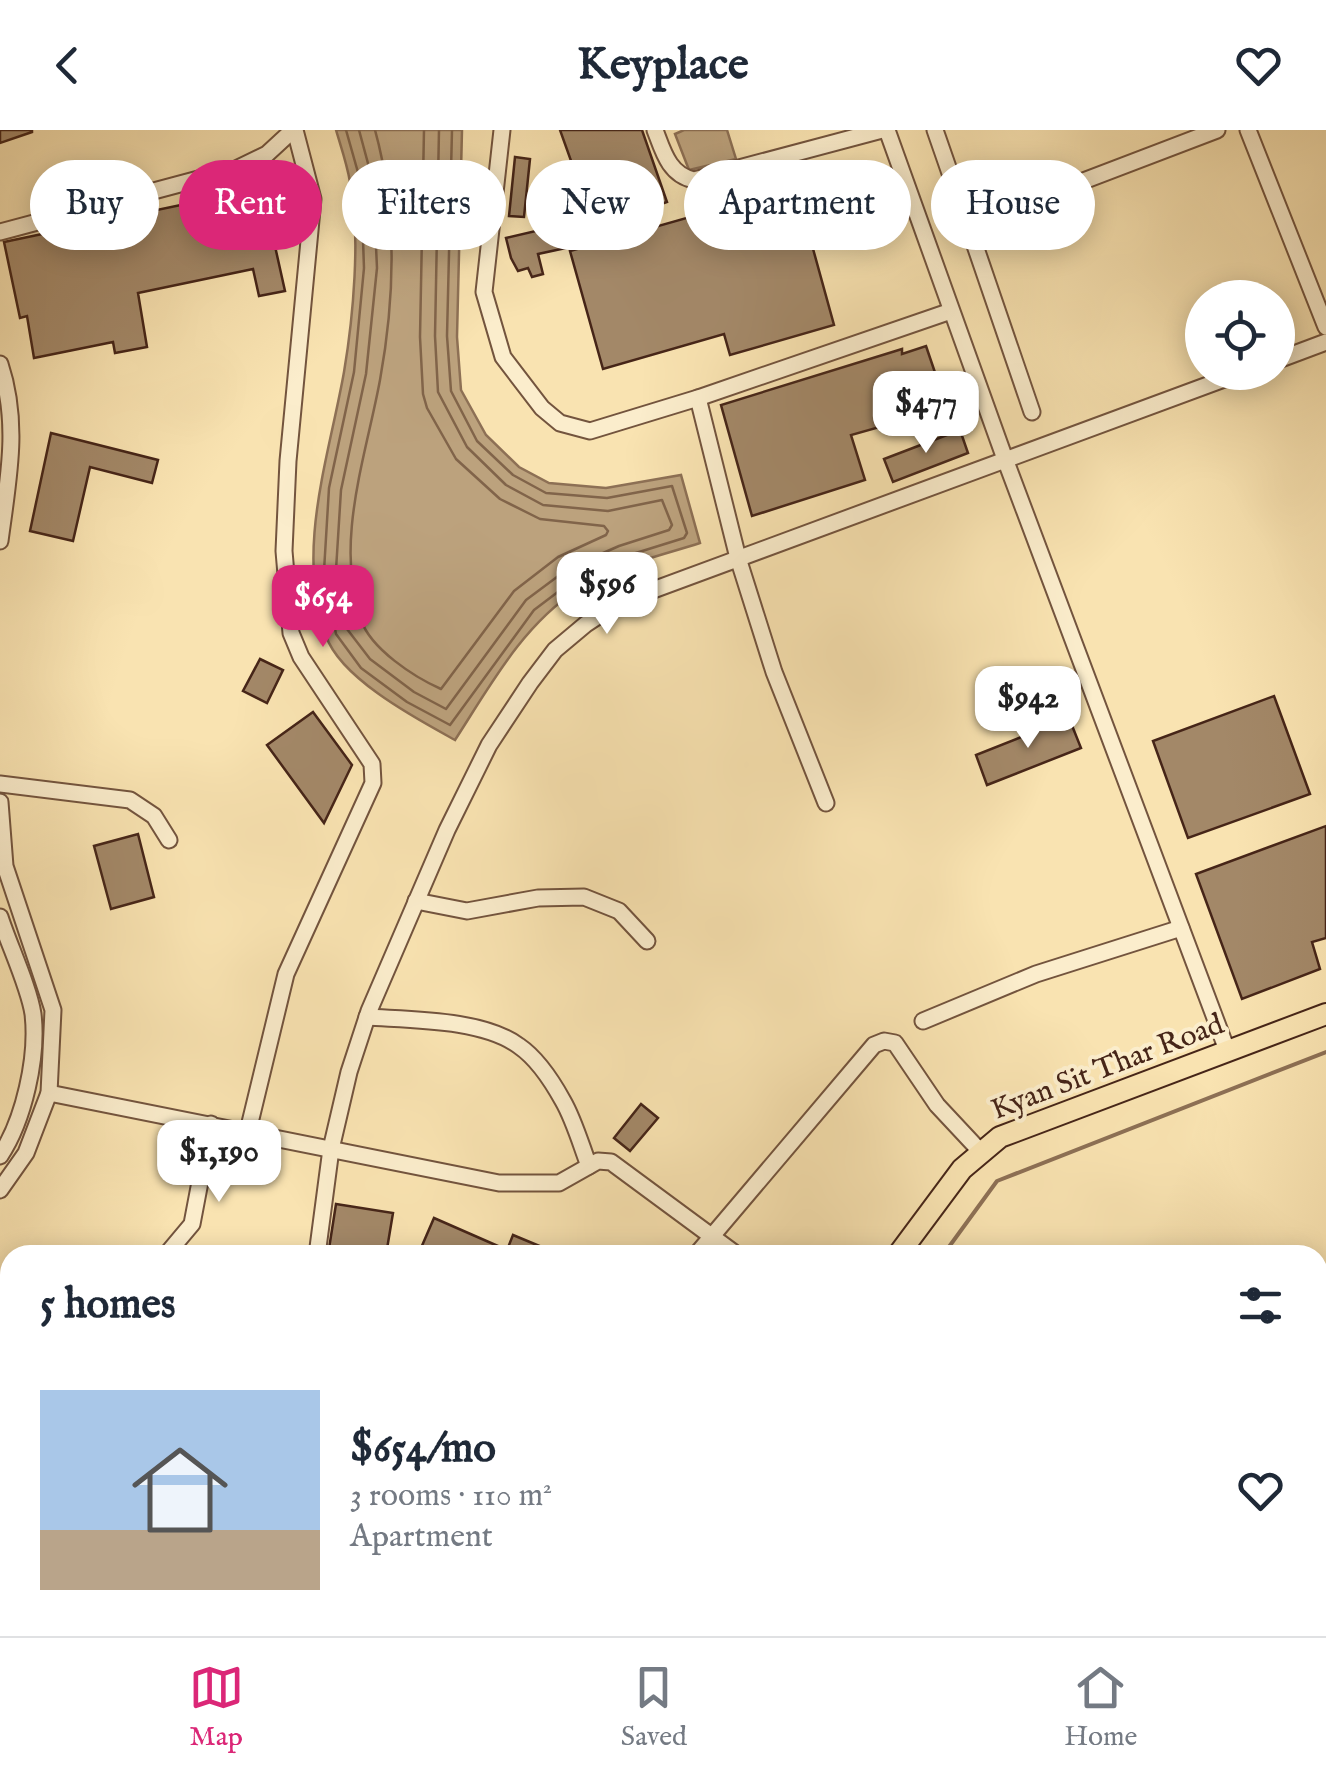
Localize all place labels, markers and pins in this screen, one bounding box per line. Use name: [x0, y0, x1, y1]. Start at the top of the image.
pin: $477: [867, 371, 985, 456]
pin: $596: [548, 552, 666, 637]
pin: $654: [264, 565, 382, 650]
pin: $942: [969, 666, 1087, 751]
pin: $1,190: [138, 1120, 300, 1205]

